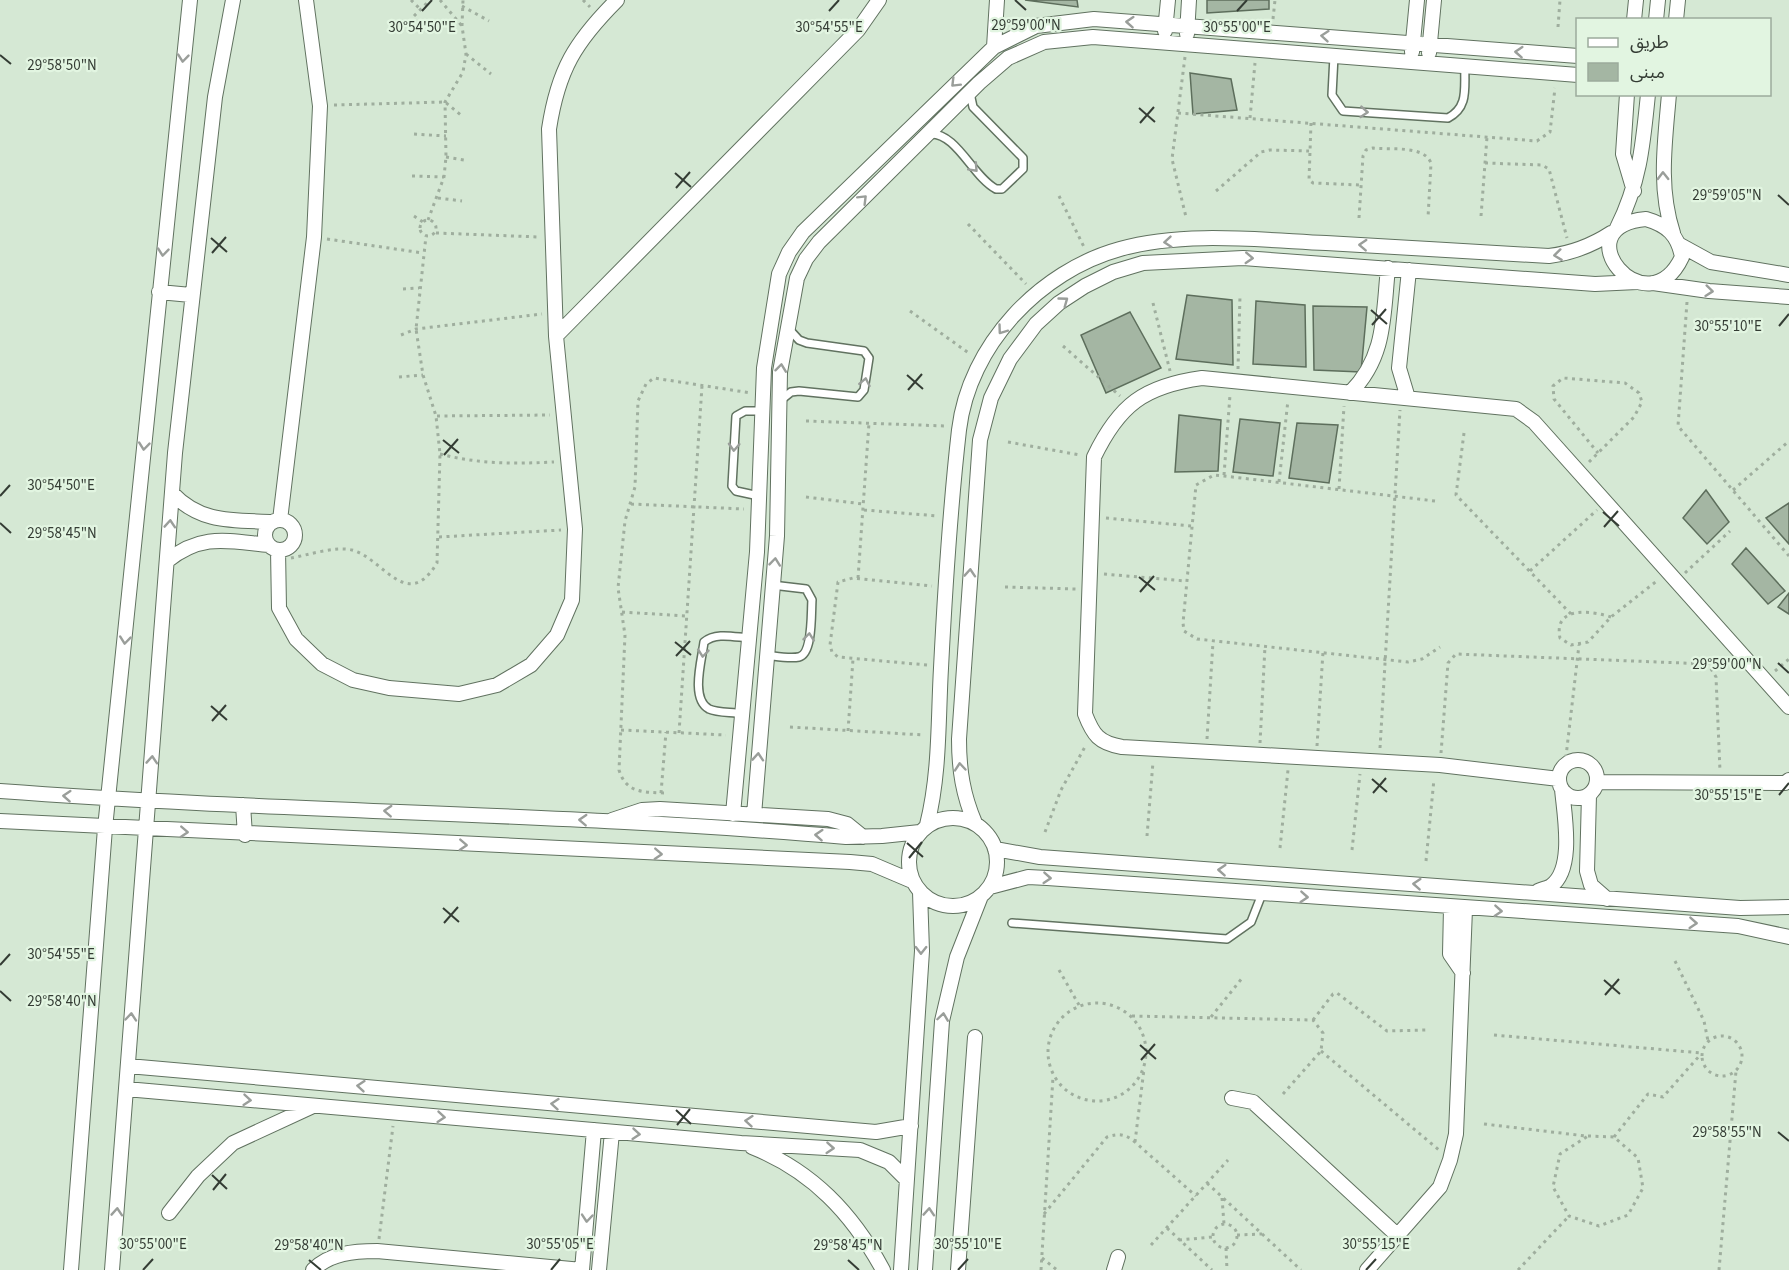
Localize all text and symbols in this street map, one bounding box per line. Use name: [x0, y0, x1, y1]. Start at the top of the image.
text: 29°59'00"N: [991, 15, 1061, 36]
one-way arrow: [1126, 15, 1135, 28]
text: 30°54'50"E: [388, 17, 456, 38]
text: 30°54'55"E: [795, 17, 863, 38]
text: 30°55'00"E: [1203, 17, 1271, 38]
legend: [1576, 18, 1771, 96]
one-way arrow: [1320, 30, 1329, 43]
text: طريق: [1630, 30, 1669, 55]
one-way arrow: [1515, 45, 1524, 58]
one-way arrow: [177, 54, 190, 63]
text: 29°58'50"N: [27, 55, 97, 76]
text: مبنى: [1630, 60, 1665, 85]
one-way arrow: [952, 76, 963, 87]
one-way arrow: [1360, 106, 1369, 119]
one-way arrow: [967, 162, 978, 172]
one-way arrow: [1657, 171, 1669, 180]
text: 29°59'05"N: [1692, 185, 1762, 206]
one-way arrow: [856, 196, 867, 207]
one-way arrow: [1164, 235, 1173, 248]
one-way arrow: [1359, 239, 1368, 252]
one-way arrow: [157, 247, 170, 257]
one-way arrow: [1553, 248, 1562, 261]
one-way arrow: [1245, 252, 1254, 265]
one-way arrow: [1704, 284, 1714, 297]
one-way arrow: [1057, 297, 1068, 308]
text: 30°55'10"E: [1694, 316, 1762, 337]
one-way arrow: [998, 324, 1009, 335]
one-way arrow: [774, 363, 787, 372]
one-way arrow: [858, 377, 871, 387]
one-way arrow: [138, 441, 151, 451]
one-way arrow: [727, 442, 740, 451]
text: 30°54'50"E: [27, 475, 95, 496]
one-way arrow: [163, 519, 176, 528]
text: 29°58'45"N: [27, 523, 97, 544]
one-way arrow: [768, 558, 781, 567]
one-way arrow: [964, 568, 977, 577]
one-way arrow: [802, 632, 815, 641]
one-way arrow: [119, 636, 131, 645]
one-way arrow: [697, 648, 710, 658]
text: 29°59'00"N: [1692, 654, 1762, 675]
one-way arrow: [751, 752, 764, 761]
one-way arrow: [145, 755, 158, 764]
one-way arrow: [954, 763, 967, 772]
text: 30°55'15"E: [1694, 785, 1762, 806]
one-way arrow: [63, 789, 72, 802]
one-way arrow: [384, 805, 393, 818]
one-way arrow: [578, 814, 587, 827]
one-way arrow: [180, 825, 189, 838]
one-way arrow: [815, 828, 824, 841]
one-way arrow: [458, 838, 467, 851]
one-way arrow: [653, 847, 662, 860]
one-way arrow: [1218, 864, 1227, 877]
one-way arrow: [1042, 872, 1051, 885]
one-way arrow: [1412, 878, 1421, 891]
one-way arrow: [1299, 890, 1309, 903]
one-way arrow: [1494, 905, 1503, 918]
one-way arrow: [1689, 917, 1698, 930]
text: 30°54'55"E: [27, 944, 95, 965]
one-way arrow: [915, 946, 927, 955]
text: 29°58'40"N: [27, 991, 97, 1012]
one-way arrow: [125, 1013, 138, 1022]
one-way arrow: [937, 1013, 949, 1022]
one-way arrow: [356, 1080, 365, 1093]
one-way arrow: [243, 1093, 252, 1106]
one-way arrow: [551, 1098, 560, 1111]
one-way arrow: [437, 1110, 446, 1123]
one-way arrow: [745, 1115, 754, 1128]
text: 29°58'55"N: [1692, 1122, 1762, 1143]
one-way arrow: [631, 1127, 640, 1140]
one-way arrow: [826, 1142, 835, 1155]
one-way arrow: [110, 1207, 123, 1216]
one-way arrow: [923, 1207, 936, 1216]
one-way arrow: [580, 1213, 593, 1222]
text: 30°55'00"E: [119, 1234, 187, 1255]
text: 30°55'05"E: [526, 1234, 594, 1255]
text: 30°55'10"E: [934, 1234, 1002, 1255]
text: 30°55'15"E: [1342, 1234, 1410, 1255]
text: 29°58'40"N: [274, 1235, 344, 1256]
text: 29°58'45"N: [813, 1235, 883, 1256]

